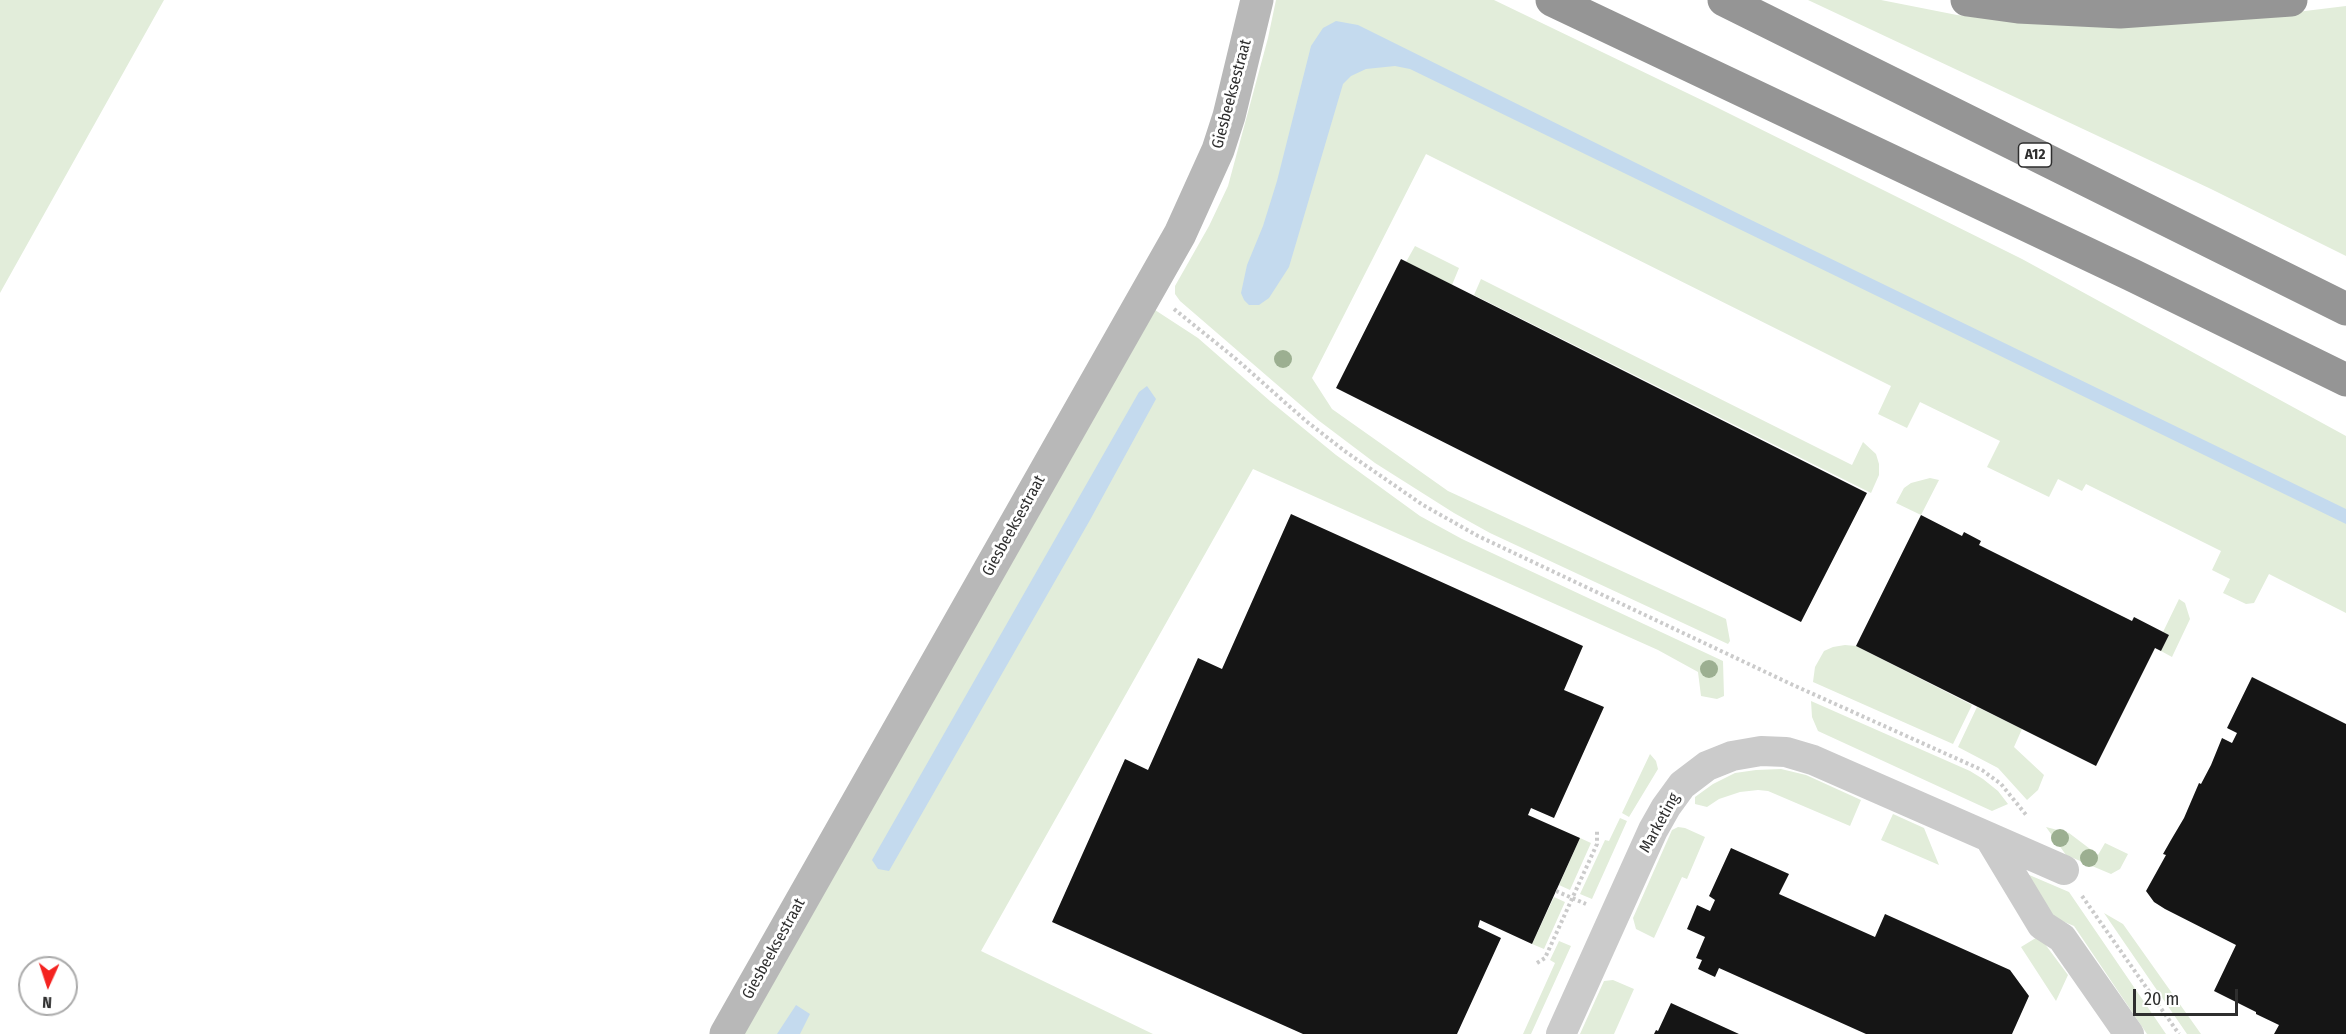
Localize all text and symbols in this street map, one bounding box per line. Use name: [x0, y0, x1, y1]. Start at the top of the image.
street label: Giesbeeksestraat: [1208, 37, 1256, 151]
road number: A12: [2018, 143, 2052, 167]
street label: Giesbeeksestraat: [978, 472, 1050, 580]
street label: Marketing: [1636, 790, 1684, 856]
street label: Giesbeeksestraat: [738, 895, 810, 1003]
north arrow: [18, 956, 78, 1016]
scale bar: [2136, 977, 2241, 1015]
text: 20 m: [2144, 988, 2179, 1010]
text: N: [42, 993, 52, 1012]

